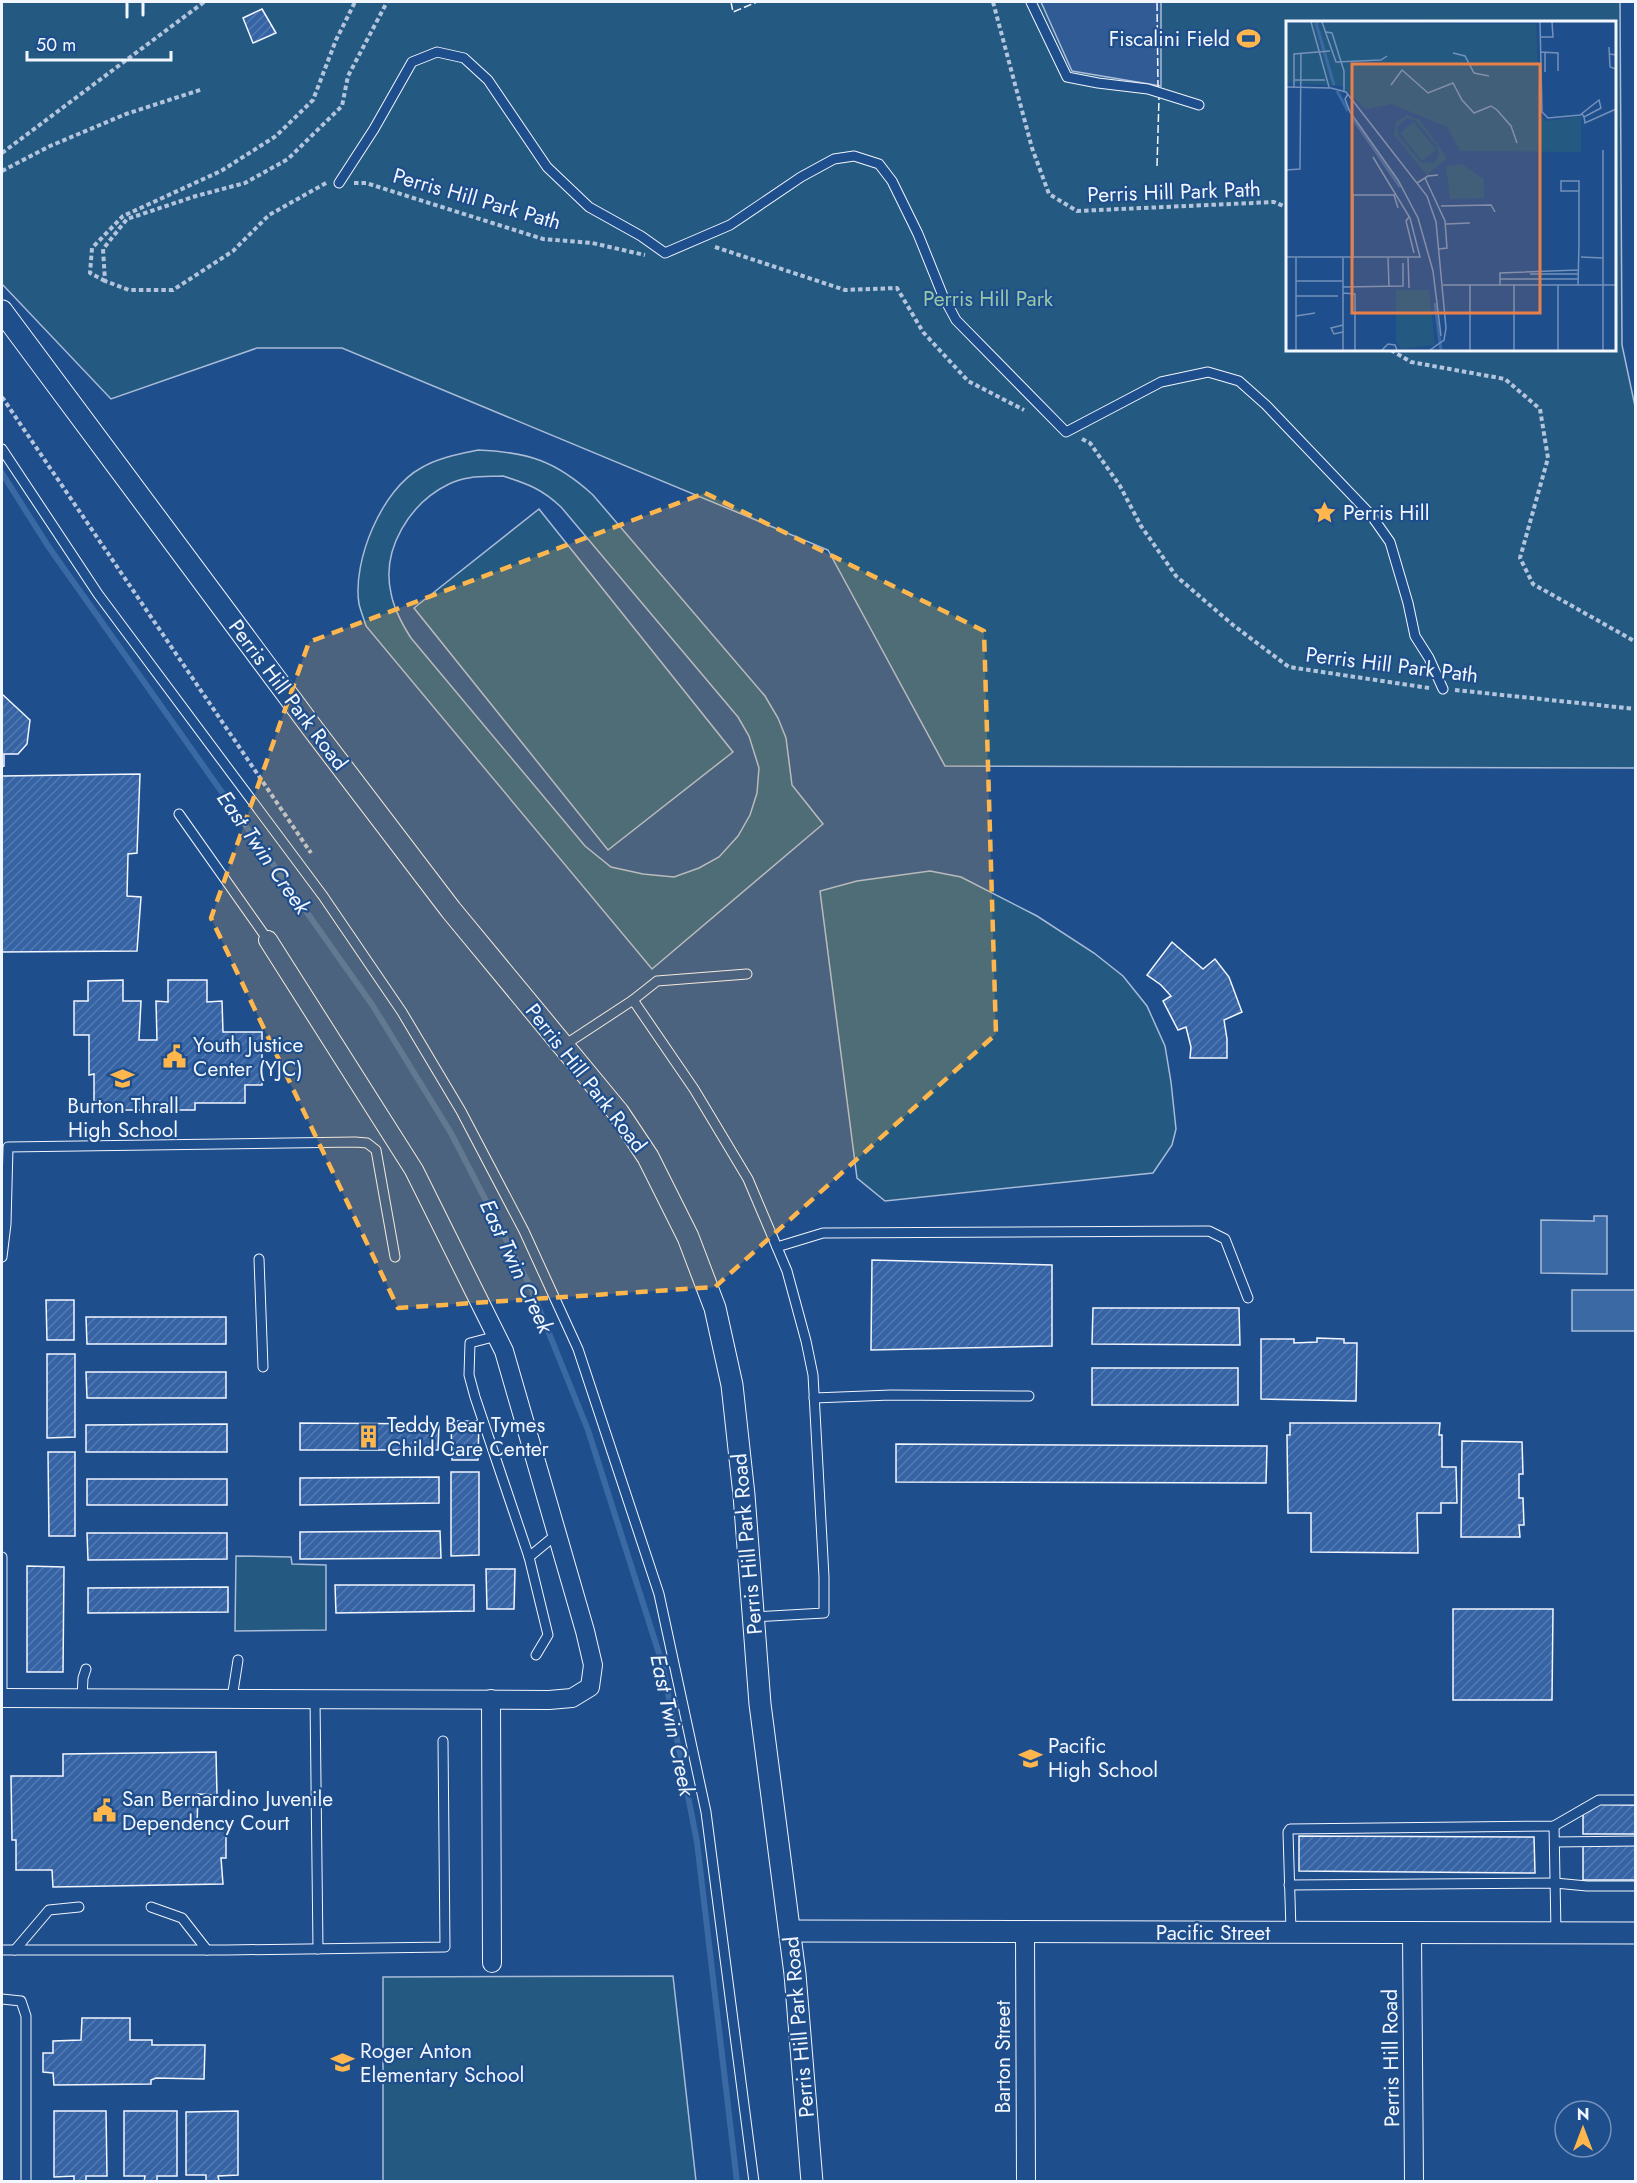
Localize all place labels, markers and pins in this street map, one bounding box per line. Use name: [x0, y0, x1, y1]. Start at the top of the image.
place label: Fiscalini Field: [1109, 24, 1230, 54]
sports icon: Fiscalini Field: [1235, 26, 1261, 52]
place label: Perris Hill: [1343, 498, 1429, 528]
place icon: Perris Hill: [1312, 500, 1338, 526]
place label: Youth Justice Center (YJC): [193, 1030, 304, 1084]
public building icon: Youth Justice Center (YJC): [162, 1044, 188, 1070]
school or university icon: Burton Thrall High School: [110, 1065, 136, 1091]
place label: Burton Thrall High School: [67, 1091, 179, 1145]
place label: Teddy Bear Tymes Child Care Center: [387, 1410, 550, 1464]
building icon: Teddy Bear Tymes Child Care Center: [356, 1424, 382, 1450]
place label: Pacific High School: [1048, 1731, 1158, 1785]
school or university icon: Pacific High School: [1017, 1745, 1043, 1771]
place label: San Bernardino Juvenile Dependency Court: [122, 1784, 333, 1838]
public building icon: San Bernardino Juvenile Dependency Court: [91, 1798, 117, 1824]
place label: Roger Anton Elementary School: [360, 2036, 524, 2090]
school or university icon: Roger Anton Elementary School: [329, 2050, 355, 2076]

